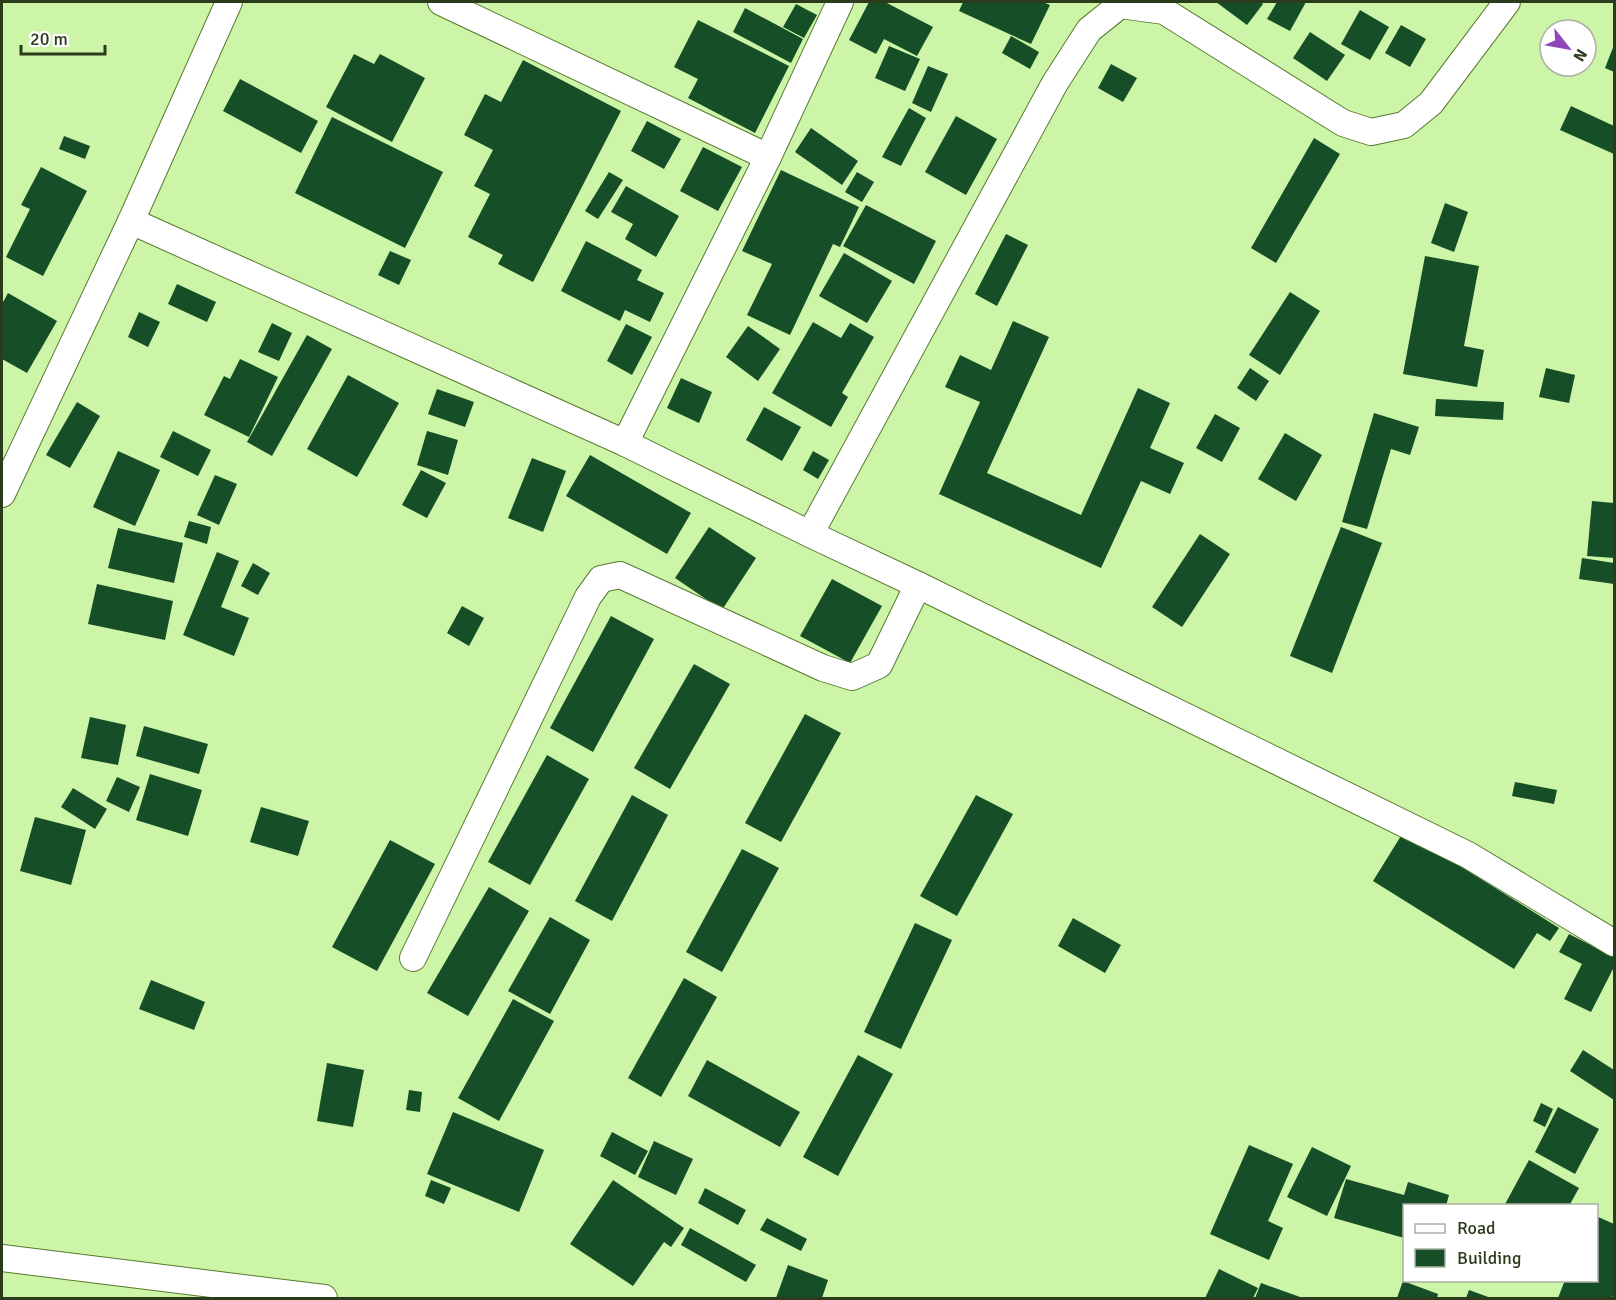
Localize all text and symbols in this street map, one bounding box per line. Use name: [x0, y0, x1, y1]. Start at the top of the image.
scale bar: [21, 18, 105, 56]
north arrow: [1538, 18, 1598, 78]
text: 20 m: [30, 28, 68, 50]
text: N: [1569, 45, 1591, 65]
legend: [1403, 1204, 1598, 1282]
text: Road: [1457, 1217, 1496, 1239]
text: Building: [1457, 1247, 1521, 1269]

